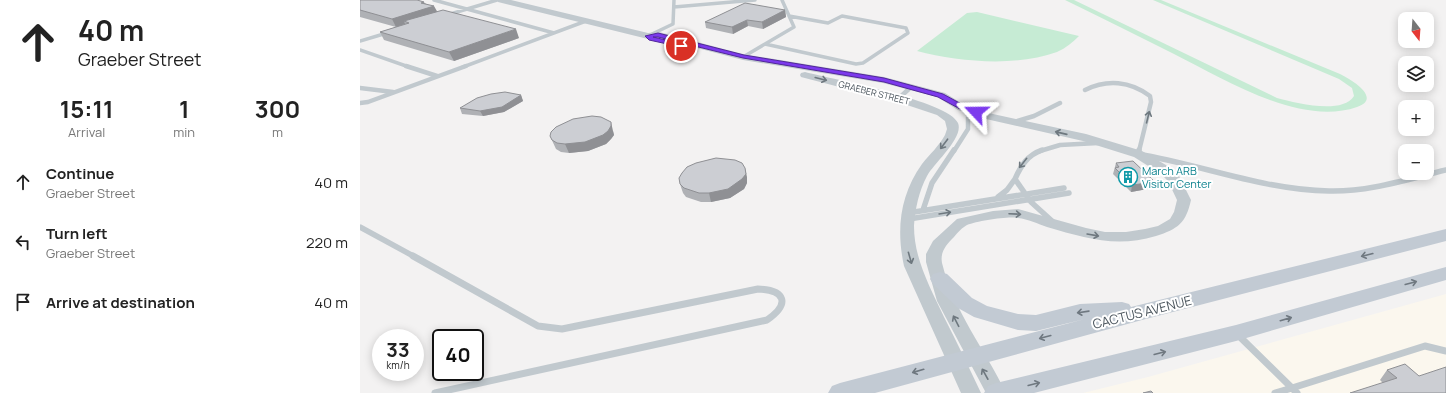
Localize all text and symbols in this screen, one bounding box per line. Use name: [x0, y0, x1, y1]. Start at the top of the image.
text: 40 m: [78, 11, 144, 49]
north arrow: [1398, 12, 1434, 48]
map controls: [1398, 12, 1434, 180]
icon: ahead: [12, 16, 64, 68]
pin: [664, 29, 698, 63]
icon: arrive: [670, 35, 692, 57]
text: Graeber Street: [78, 47, 201, 71]
button: layers: [1398, 56, 1434, 92]
one-way arrow: [814, 76, 827, 84]
street label: GRAEBER STREET: [837, 77, 912, 108]
position arrow: [955, 91, 997, 133]
text: 15:11: [60, 92, 114, 125]
text: 1: [179, 92, 189, 125]
text: 300: [255, 92, 300, 125]
button: +: [1398, 100, 1434, 136]
one-way arrow: [1144, 110, 1152, 123]
text: Arrival: [68, 123, 105, 141]
text: min: [173, 123, 195, 141]
text: m: [272, 123, 283, 141]
one-way arrow: [1054, 128, 1067, 136]
one-way arrow: [940, 138, 948, 149]
button: −: [1398, 144, 1434, 180]
one-way arrow: [1018, 158, 1027, 169]
text: Continue: [46, 163, 114, 184]
place label: March ARB Visitor Center: [1142, 163, 1211, 191]
building icon: March ARB Visitor Center: [1117, 166, 1139, 188]
icon: ahead: [12, 171, 34, 193]
text: 40 m: [314, 172, 348, 193]
text: Graeber Street: [46, 184, 135, 202]
one-way arrow: [938, 209, 951, 217]
one-way arrow: [1008, 211, 1021, 218]
text: Turn left: [46, 223, 108, 244]
icon: left: [12, 231, 34, 253]
one-way arrow: [1086, 231, 1099, 239]
text: 220 m: [306, 232, 348, 253]
text: Graeber Street: [46, 244, 135, 262]
one-way arrow: [907, 251, 914, 264]
one-way arrow: [1361, 252, 1374, 259]
one-way arrow: [1404, 279, 1417, 286]
icon: arrive: [12, 291, 34, 313]
street label: CACTUS AVENUE: [1091, 291, 1193, 333]
text: Arrive at destination: [46, 292, 195, 313]
text: 40 m: [314, 292, 348, 313]
one-way arrow: [1077, 308, 1090, 316]
one-way arrow: [952, 315, 959, 327]
one-way arrow: [1279, 315, 1292, 322]
speed limit sign: 40: [432, 329, 484, 381]
one-way arrow: [1039, 334, 1052, 341]
text: 33: [386, 336, 410, 363]
one-way arrow: [1153, 348, 1166, 356]
text: km/h: [386, 358, 410, 372]
one-way arrow: [912, 368, 925, 375]
one-way arrow: [981, 368, 988, 380]
one-way arrow: [1027, 380, 1040, 388]

